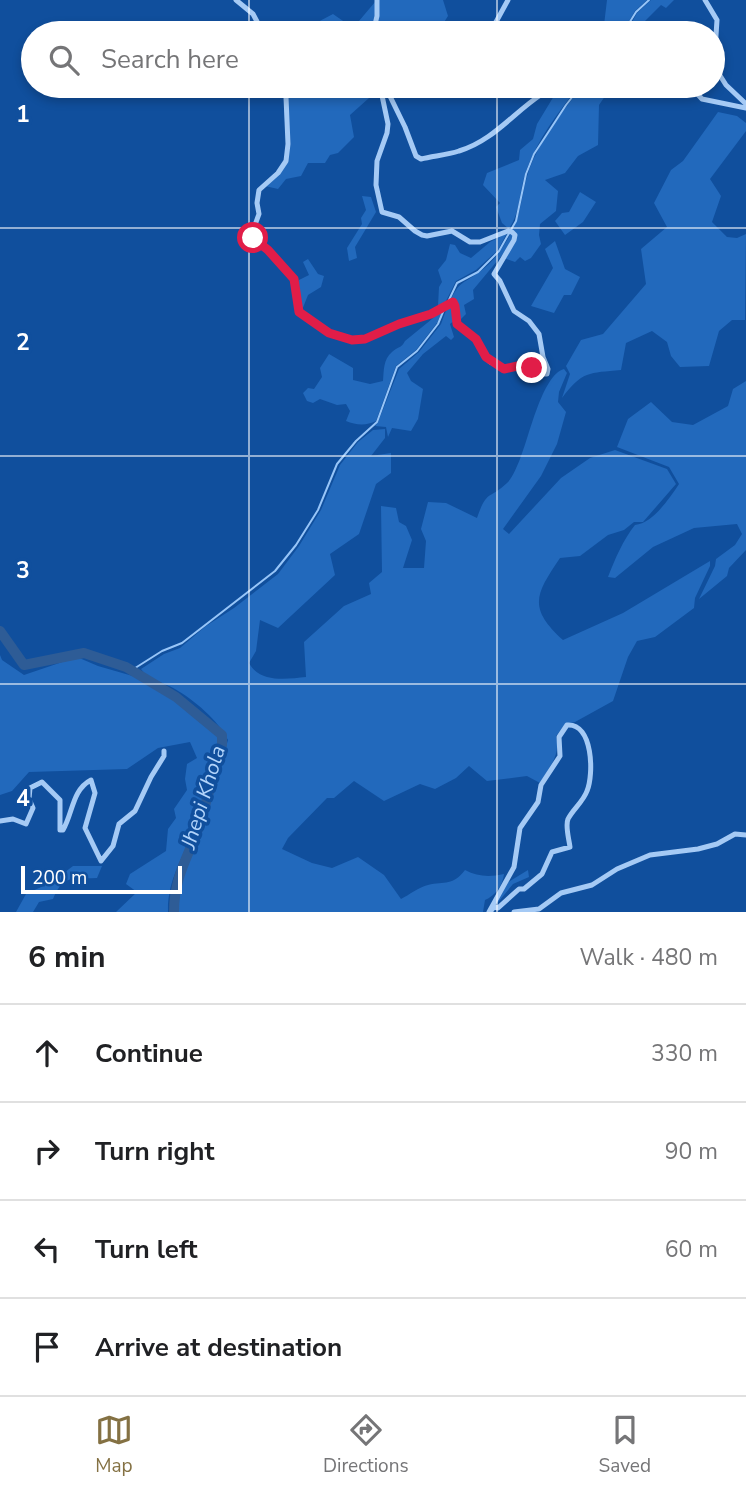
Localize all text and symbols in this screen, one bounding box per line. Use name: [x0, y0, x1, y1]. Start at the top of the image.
search box: [21, 21, 725, 98]
icon: search: [45, 41, 83, 79]
text: Search here: [101, 42, 239, 77]
text: 1: [16, 99, 30, 130]
route start: [237, 222, 268, 253]
text: 2: [16, 327, 30, 358]
route end: [516, 352, 547, 383]
text: 3: [16, 555, 30, 586]
water label: Jhepi Khola: [174, 742, 232, 853]
text: 4: [16, 783, 30, 814]
scale bar: [21, 863, 182, 895]
text: 200 m: [32, 865, 87, 891]
text: 6 min: [28, 937, 106, 978]
text: Walk · 480 m: [579, 942, 718, 973]
icon: ahead: [28, 1034, 66, 1072]
text: Continue: [95, 1036, 203, 1071]
text: 330 m: [651, 1038, 718, 1069]
icon: right: [28, 1132, 66, 1170]
text: Turn right: [95, 1134, 214, 1169]
text: 90 m: [665, 1136, 718, 1167]
icon: left: [28, 1230, 66, 1268]
text: Turn left: [95, 1232, 198, 1267]
text: 60 m: [665, 1234, 718, 1265]
icon: arrive: [28, 1328, 66, 1366]
text: Arrive at destination: [95, 1330, 342, 1365]
tab: Map: [95, 1411, 133, 1479]
tab: Directions: [323, 1411, 409, 1479]
tab: Saved: [599, 1411, 651, 1479]

